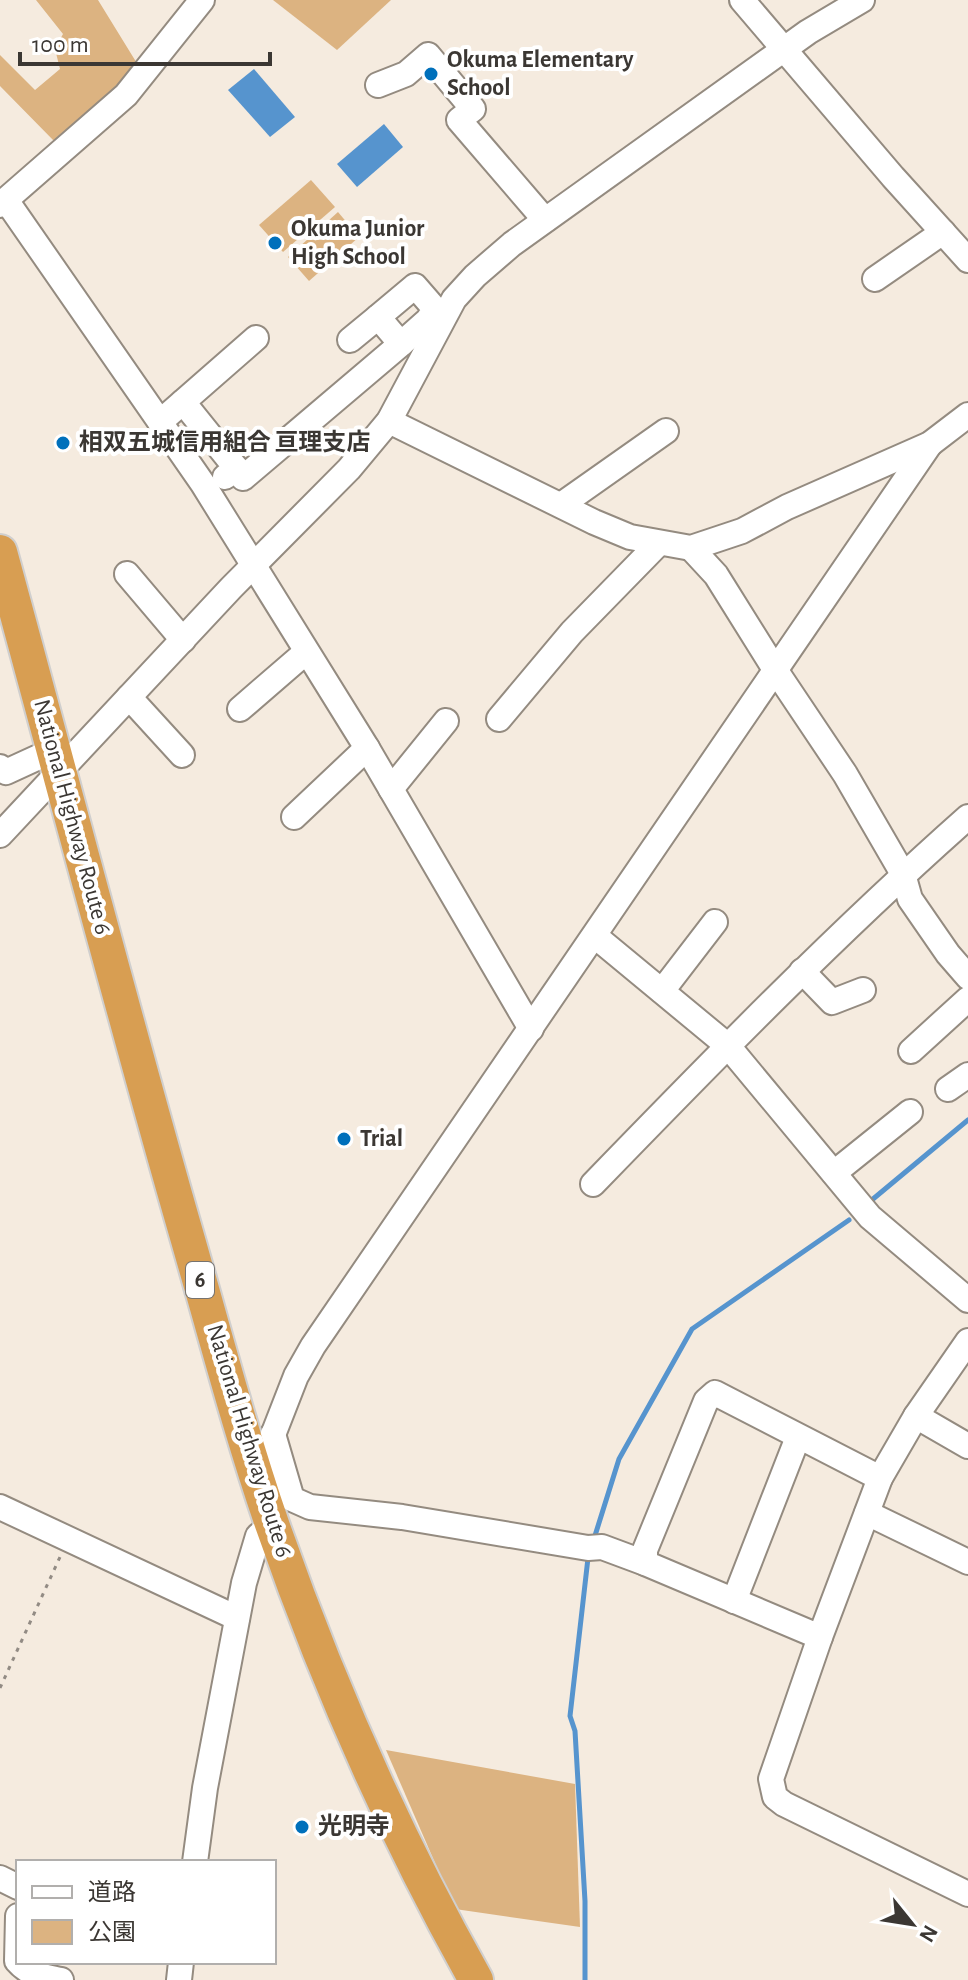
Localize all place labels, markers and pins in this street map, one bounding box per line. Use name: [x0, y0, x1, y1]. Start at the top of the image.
place label: Okuma Elementary School: [447, 48, 634, 100]
marker: Okuma Elementary School: [422, 65, 440, 83]
place label: Okuma Junior High School: [291, 217, 425, 269]
marker: Okuma Junior High School: [266, 234, 284, 252]
place label: 相双五城信用組合 亘理支店: [79, 429, 371, 455]
marker: 相双五城信用組合 亘理支店: [54, 434, 72, 452]
place label: Trial: [360, 1127, 403, 1151]
marker: Trial: [335, 1130, 353, 1148]
place label: 光明寺: [318, 1813, 390, 1839]
marker: 光明寺: [293, 1818, 311, 1836]

